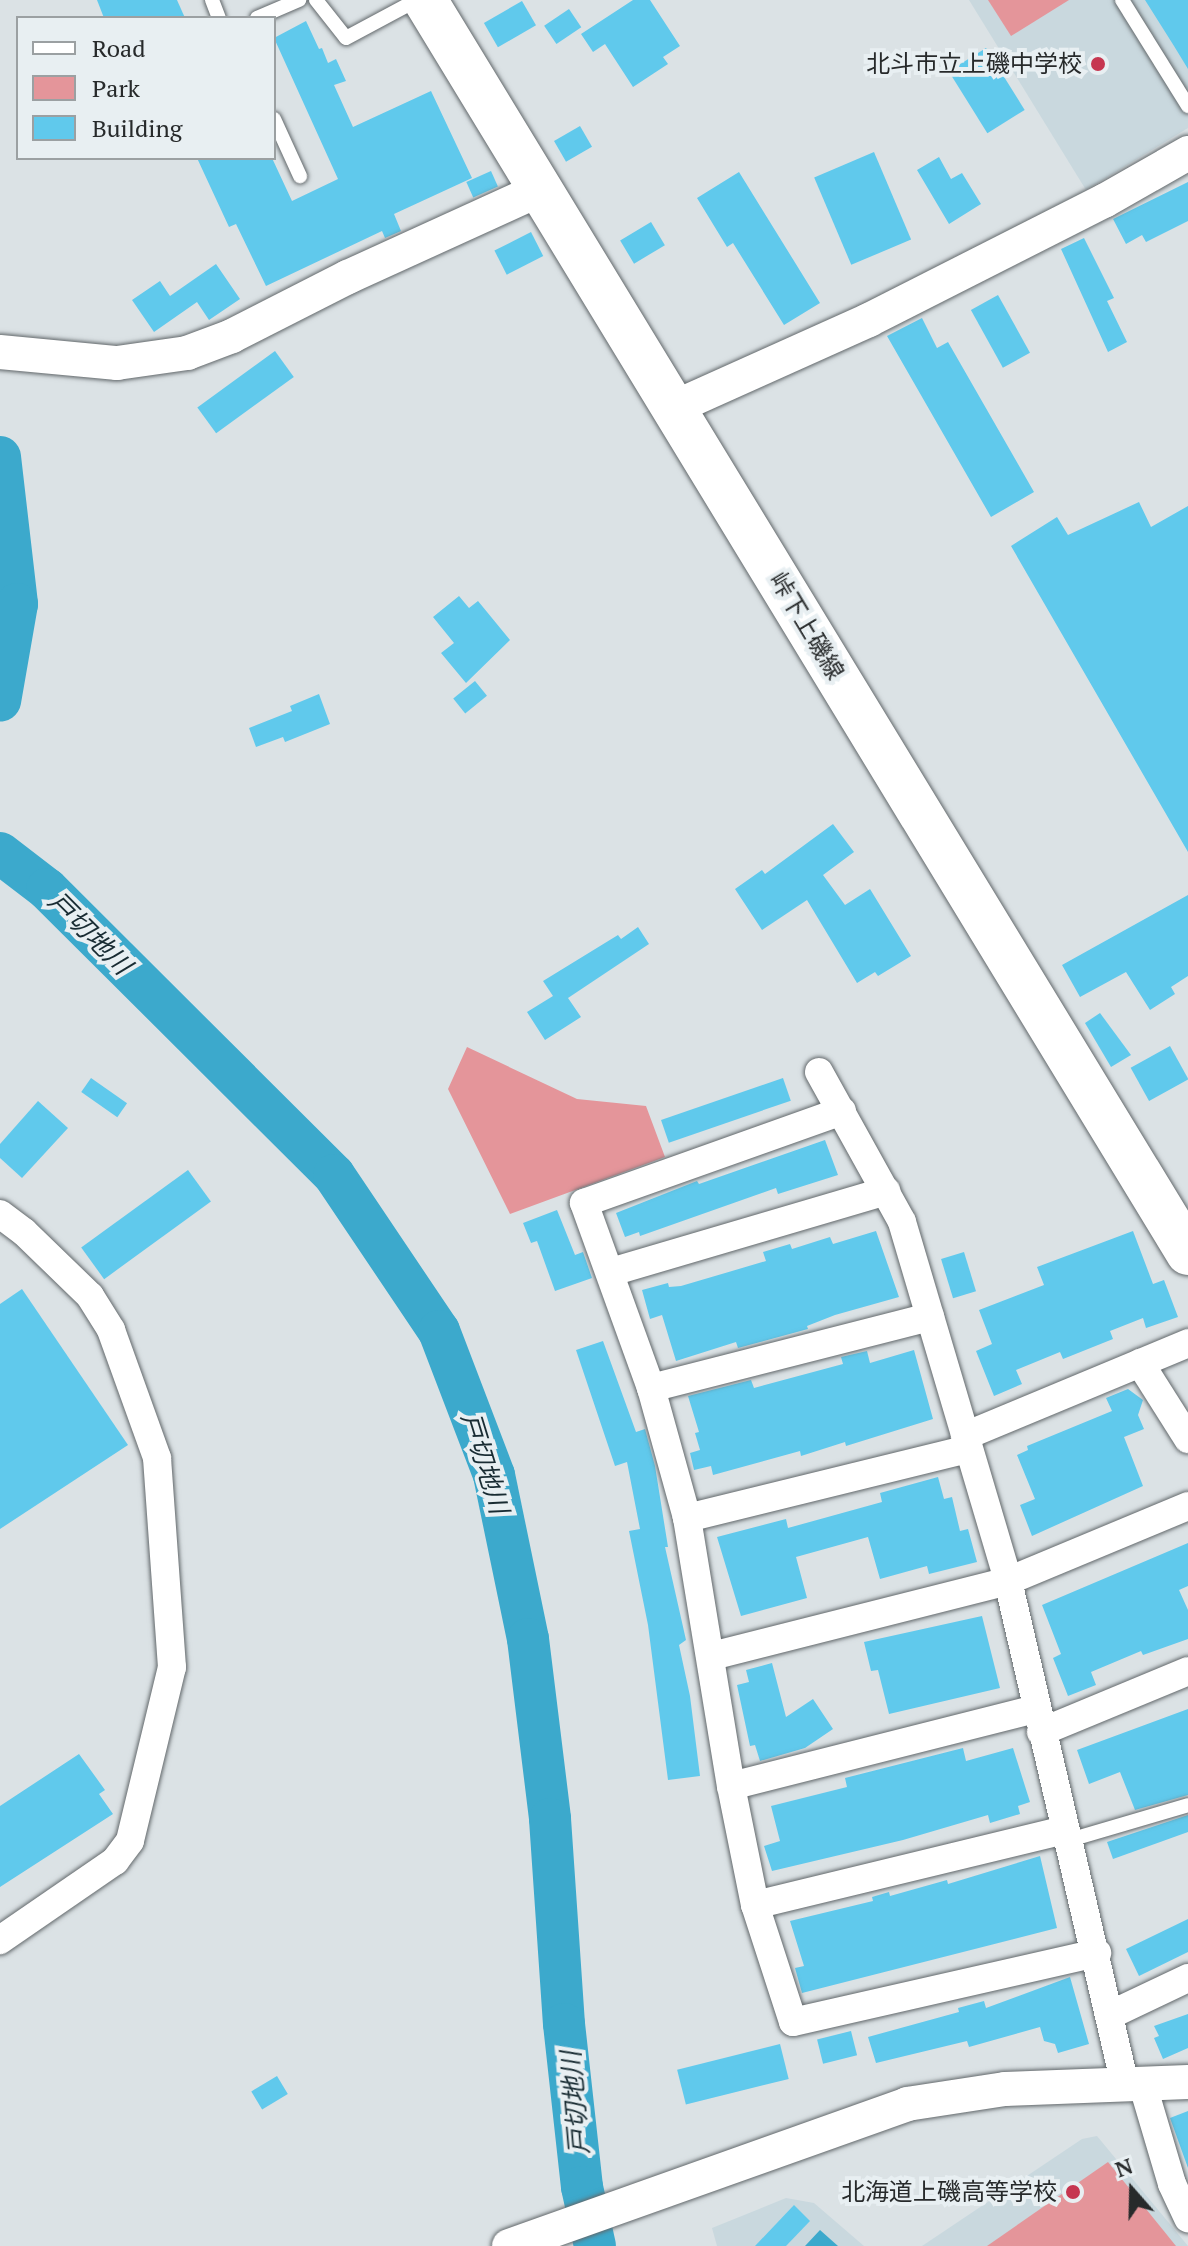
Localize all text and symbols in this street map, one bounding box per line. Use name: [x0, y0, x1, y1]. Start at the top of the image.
legend: [16, 16, 276, 160]
text: Road: [92, 32, 146, 64]
place label: 北斗市立上磯中学校: [866, 50, 1082, 78]
marker: 北斗市立上磯中学校: [1089, 55, 1107, 73]
text: Park: [92, 72, 140, 104]
text: Building: [92, 112, 182, 144]
street label: 峠下上磯線: [764, 567, 850, 685]
water label: 戸切地川: [42, 885, 138, 981]
water label: 戸切地川: [455, 1409, 515, 1517]
water label: 戸切地川: [555, 2050, 595, 2156]
north arrow: [1092, 2150, 1172, 2230]
text: N: [1111, 2150, 1136, 2183]
place label: 北海道上磯高等学校: [841, 2178, 1057, 2206]
marker: 北海道上磯高等学校: [1064, 2183, 1082, 2201]

